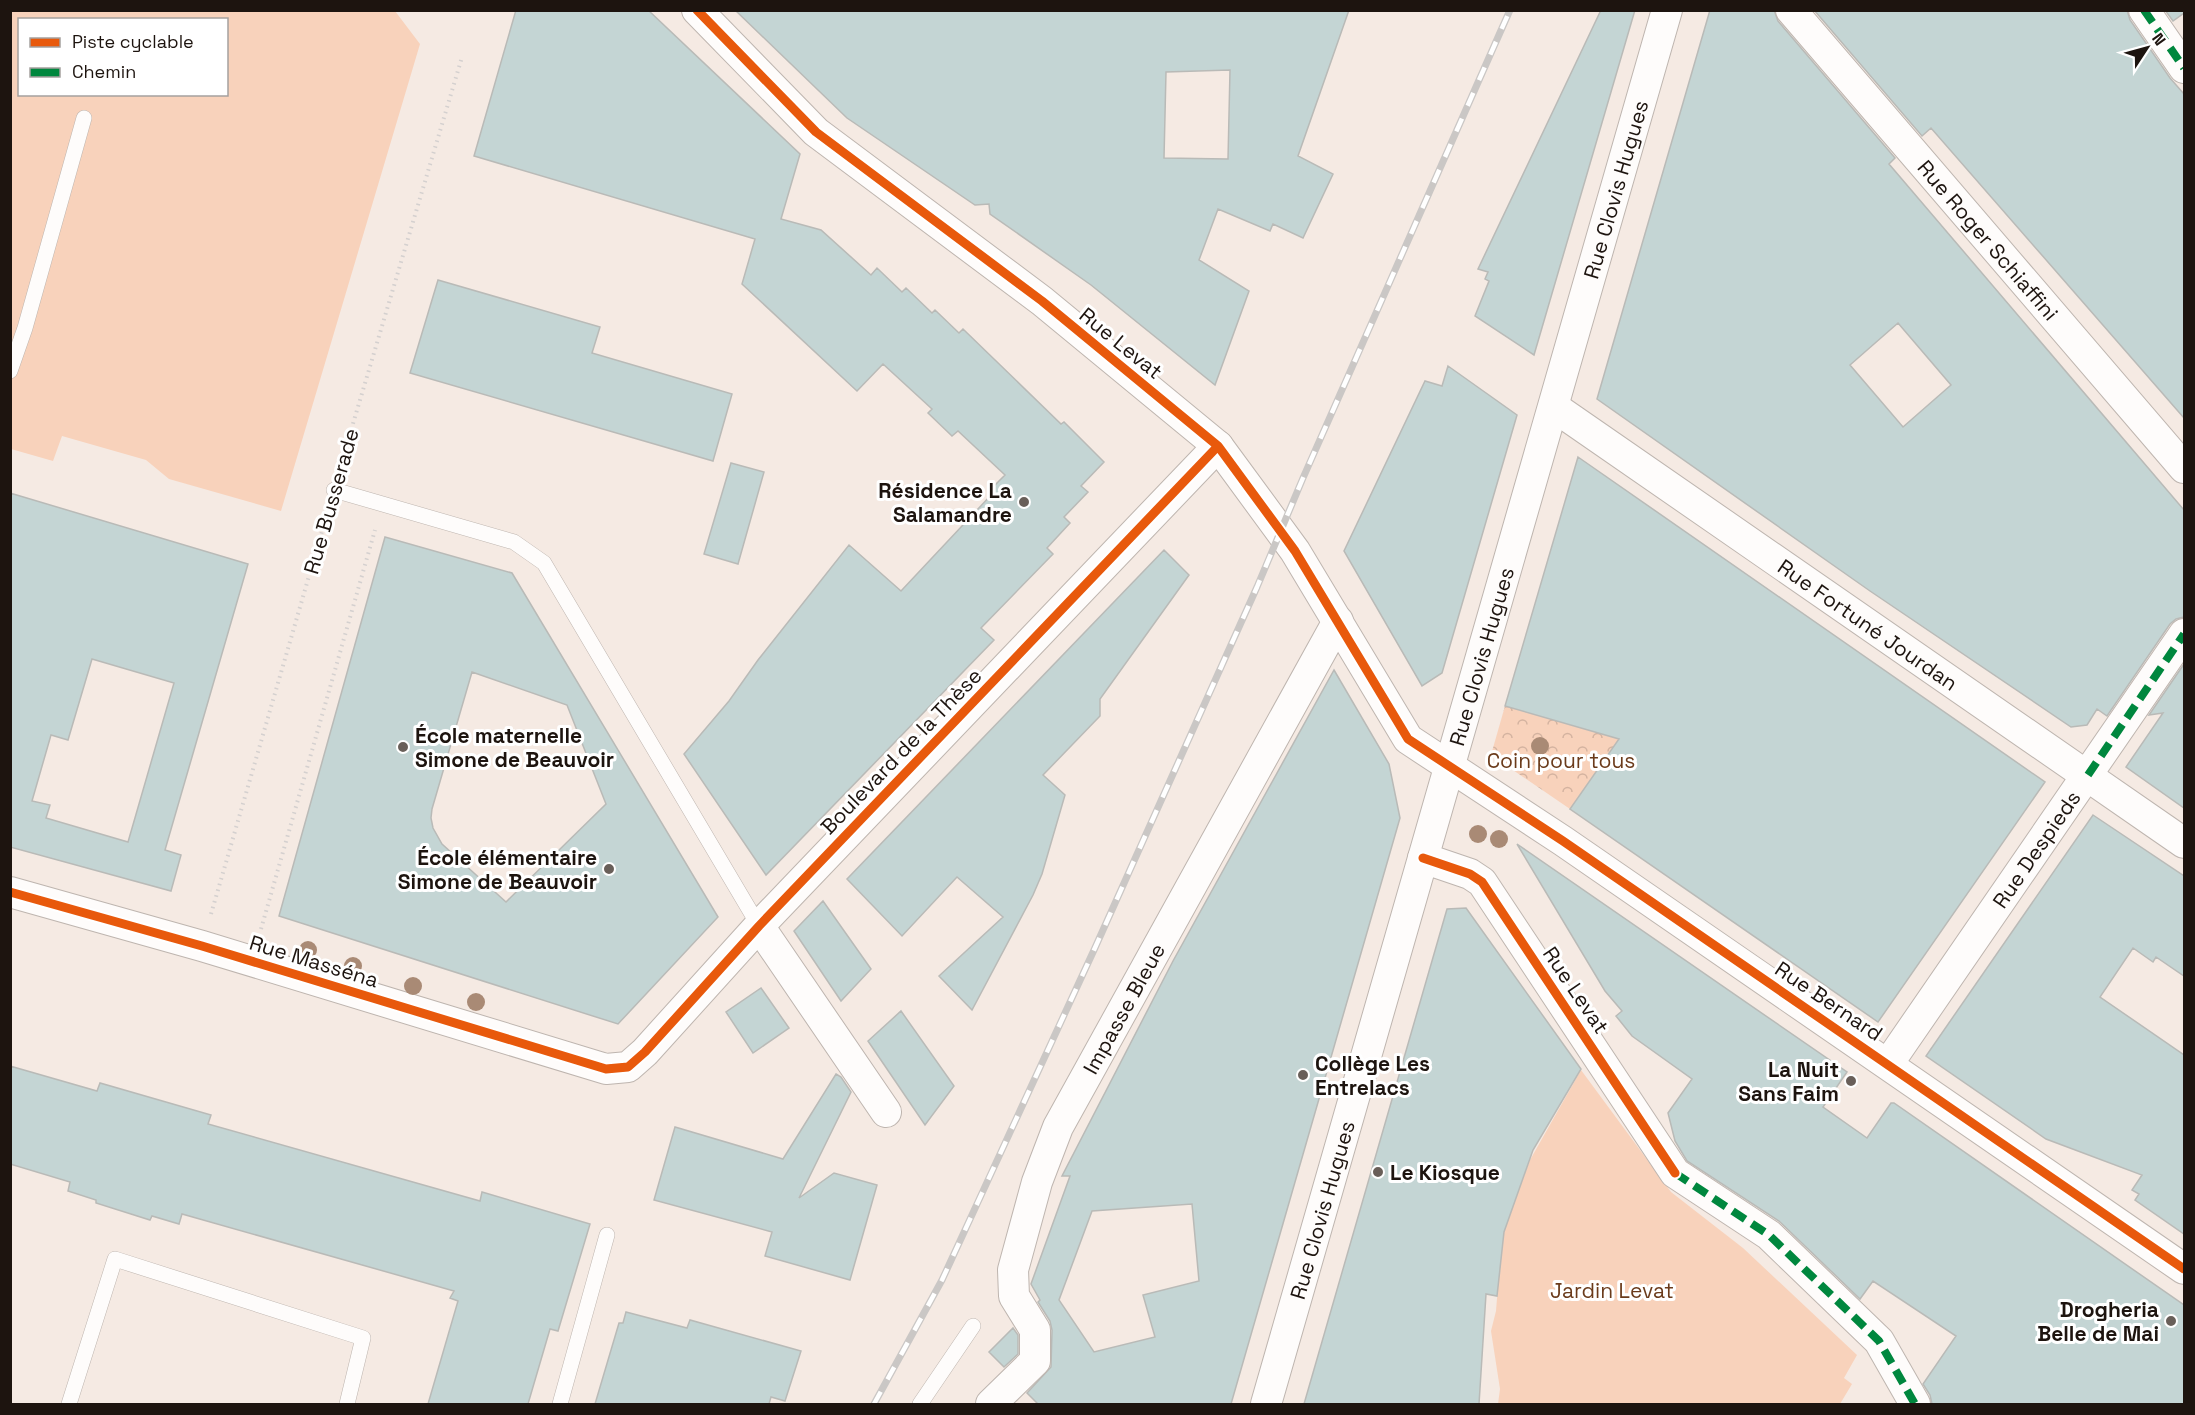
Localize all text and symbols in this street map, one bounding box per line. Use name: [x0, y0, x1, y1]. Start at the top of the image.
legend: [18, 18, 228, 96]
north arrow: [2117, 18, 2177, 78]
text: N: [2147, 29, 2170, 50]
text: Piste cyclable: [72, 30, 194, 53]
text: Chemin: [72, 60, 136, 83]
street label: Rue Clovis Hugues: [1577, 97, 1654, 282]
street label: Rue Roger Schiaffini: [1912, 154, 2065, 326]
street label: Rue Levat: [1074, 301, 1168, 385]
street label: Rue Busserade: [297, 425, 365, 577]
place label: Résidence La Salamandre: [878, 477, 1012, 528]
marker: Résidence La Salamandre: [1017, 495, 1031, 509]
street label: Rue Fortuné Jourdan: [1773, 553, 1963, 696]
street label: Rue Clovis Hugues: [1443, 564, 1520, 749]
street label: Boulevard de la Thèse: [815, 662, 987, 840]
place label: École maternelle Simone de Beauvoir: [415, 722, 614, 773]
marker: École maternelle Simone de Beauvoir: [396, 740, 410, 754]
park label: Coin pour tous: [1487, 747, 1635, 774]
street label: Rue Despieds: [1986, 785, 2086, 913]
place label: École élémentaire Simone de Beauvoir: [398, 844, 597, 895]
marker: École élémentaire Simone de Beauvoir: [602, 862, 616, 876]
street label: Rue Masséna: [246, 929, 382, 993]
street label: Impasse Bleue: [1077, 938, 1171, 1079]
street label: Rue Levat: [1537, 941, 1615, 1039]
street label: Rue Bernard: [1770, 955, 1888, 1047]
place label: Collège Les Entrelacs: [1315, 1050, 1430, 1101]
place label: La Nuit Sans Faim: [1738, 1056, 1839, 1107]
marker: Collège Les Entrelacs: [1296, 1068, 1310, 1082]
marker: La Nuit Sans Faim: [1844, 1074, 1858, 1088]
street label: Rue Clovis Hugues: [1283, 1117, 1360, 1302]
place label: Le Kiosque: [1390, 1159, 1500, 1186]
marker: Le Kiosque: [1371, 1165, 1385, 1179]
park label: Jardin Levat: [1550, 1277, 1674, 1304]
place label: Drogheria Belle de Mai: [2037, 1296, 2159, 1347]
marker: Drogheria Belle de Mai: [2164, 1314, 2178, 1328]

